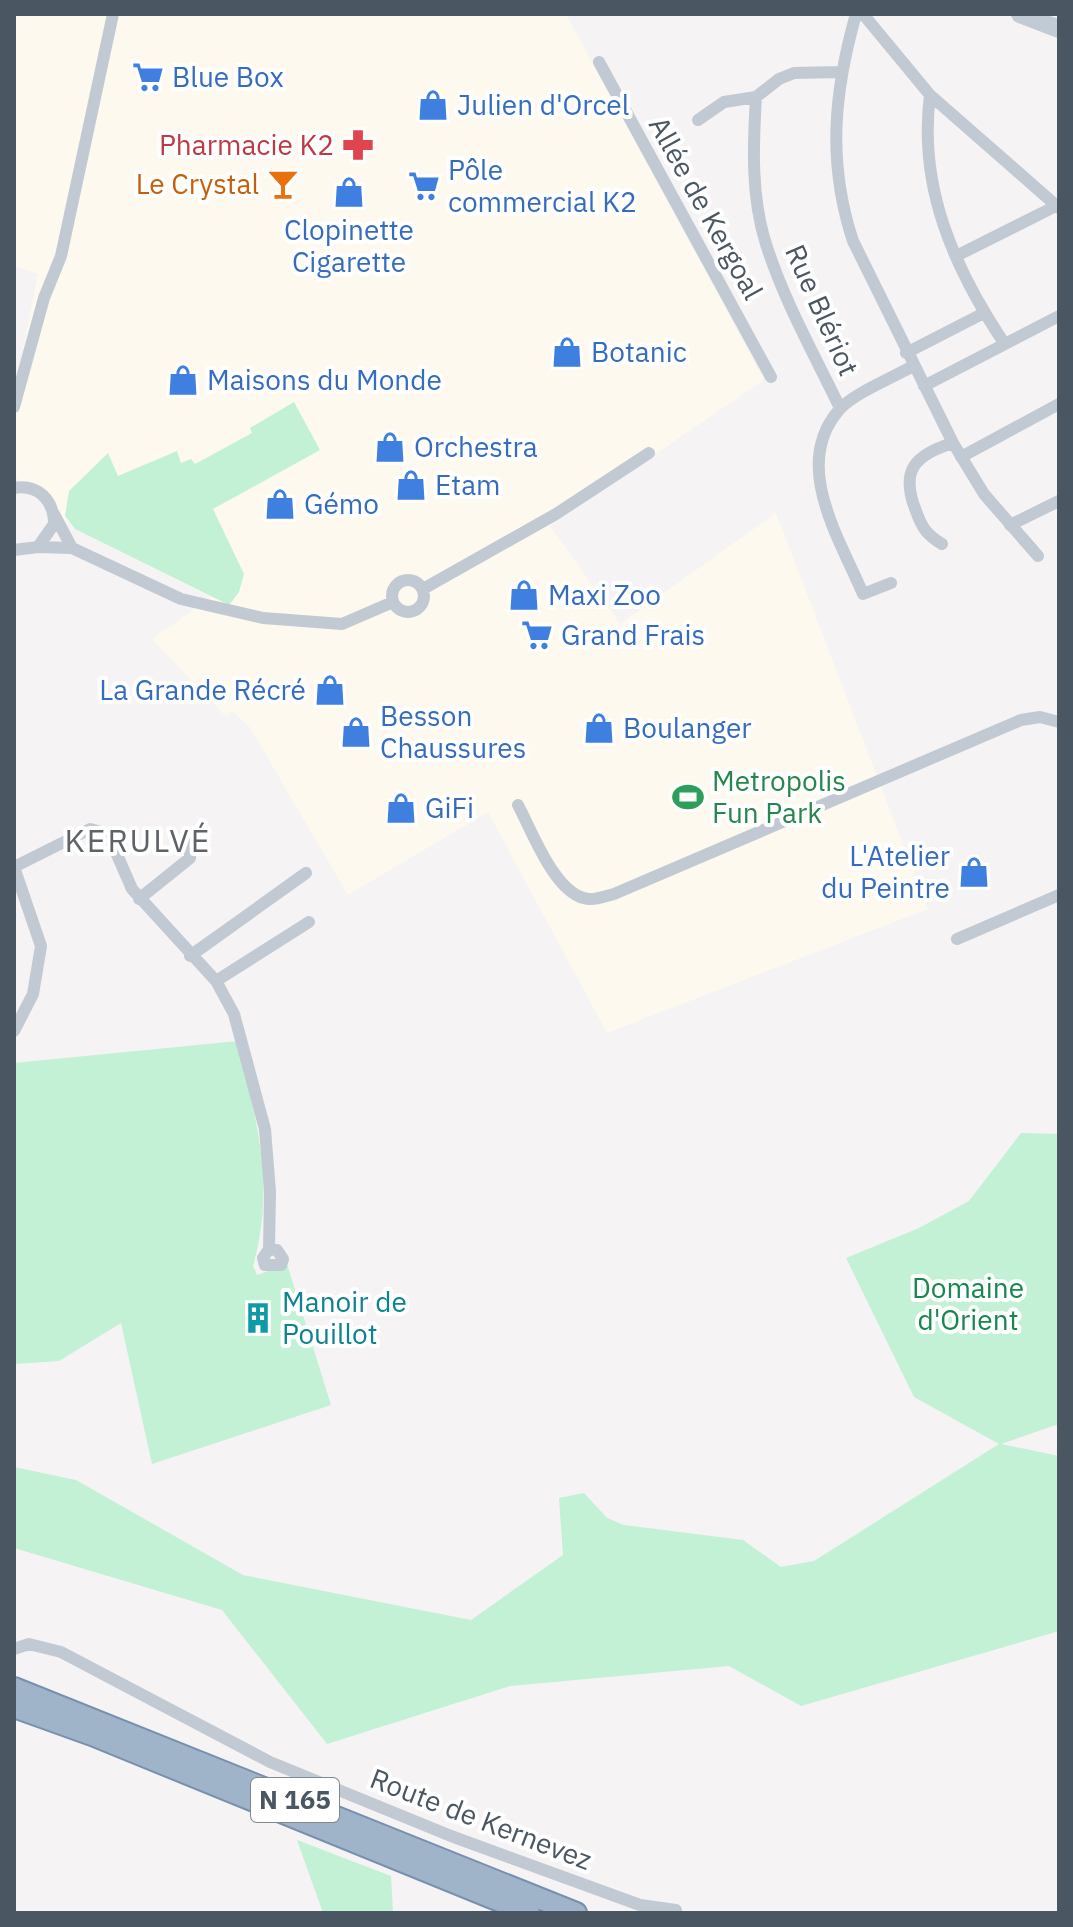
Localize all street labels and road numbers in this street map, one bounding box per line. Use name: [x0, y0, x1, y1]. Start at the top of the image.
street label: Allée de Kergoal: [641, 110, 772, 306]
street label: Rue Blériot: [777, 238, 868, 381]
street label: Route de Kernevez: [365, 1759, 597, 1878]
road number: N 165: [251, 1778, 339, 1822]

